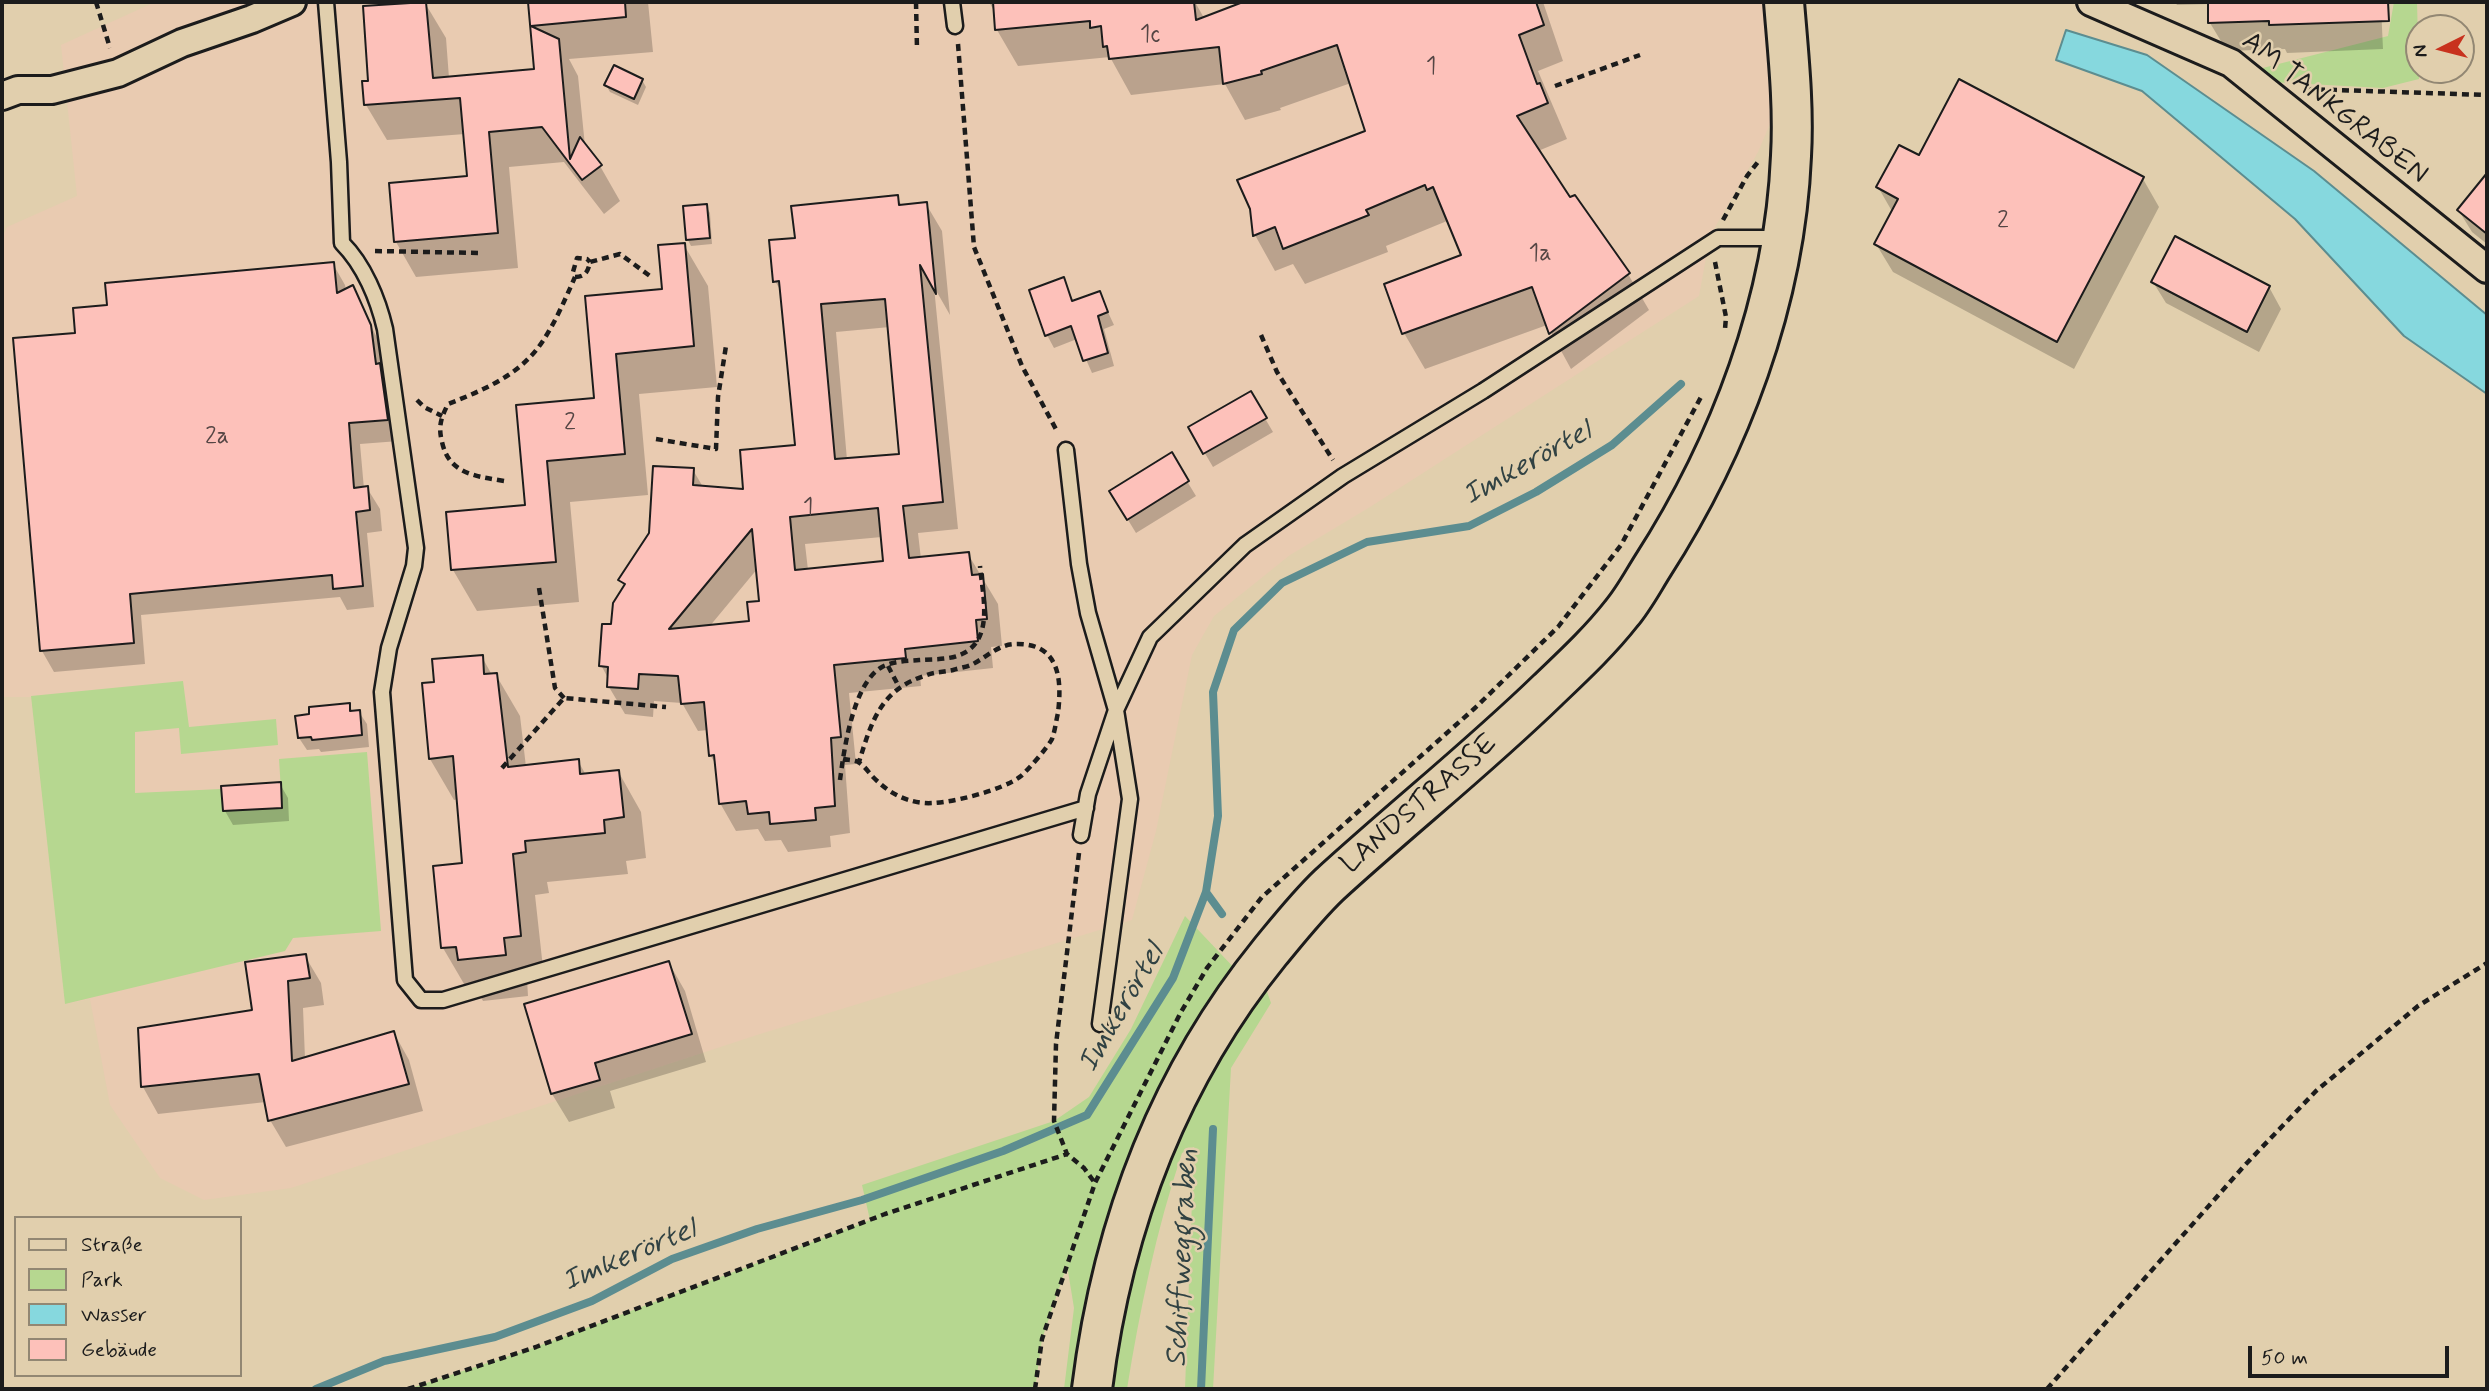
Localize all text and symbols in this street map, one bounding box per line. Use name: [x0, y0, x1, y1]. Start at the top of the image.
north arrow: [2405, 14, 2475, 84]
house number: 1c: [1140, 22, 1160, 50]
street label: AM TANKGRABEN: [2234, 26, 2434, 192]
house number: 1: [1426, 54, 1436, 82]
house number: 2: [1997, 208, 2009, 236]
house number: 1a: [1528, 241, 1552, 269]
house number: 2: [564, 410, 576, 438]
water label: Imkerörtel: [1457, 415, 1599, 515]
house number: 2a: [205, 424, 229, 452]
house number: 1: [803, 495, 813, 523]
street label: LANDSTRASSE: [1335, 728, 1505, 882]
water label: Imkerörtel: [1072, 939, 1174, 1079]
water label: Schiffweggraben: [1160, 1148, 1208, 1368]
water label: Imkerörtel: [558, 1213, 702, 1301]
legend: [14, 1216, 242, 1377]
text: Straße: [81, 1231, 143, 1259]
text: Park: [81, 1266, 123, 1294]
text: Wasser: [81, 1301, 147, 1329]
scale bar: [2251, 1332, 2452, 1376]
text: Gebäude: [81, 1336, 157, 1364]
text: 50 m: [2261, 1344, 2308, 1372]

